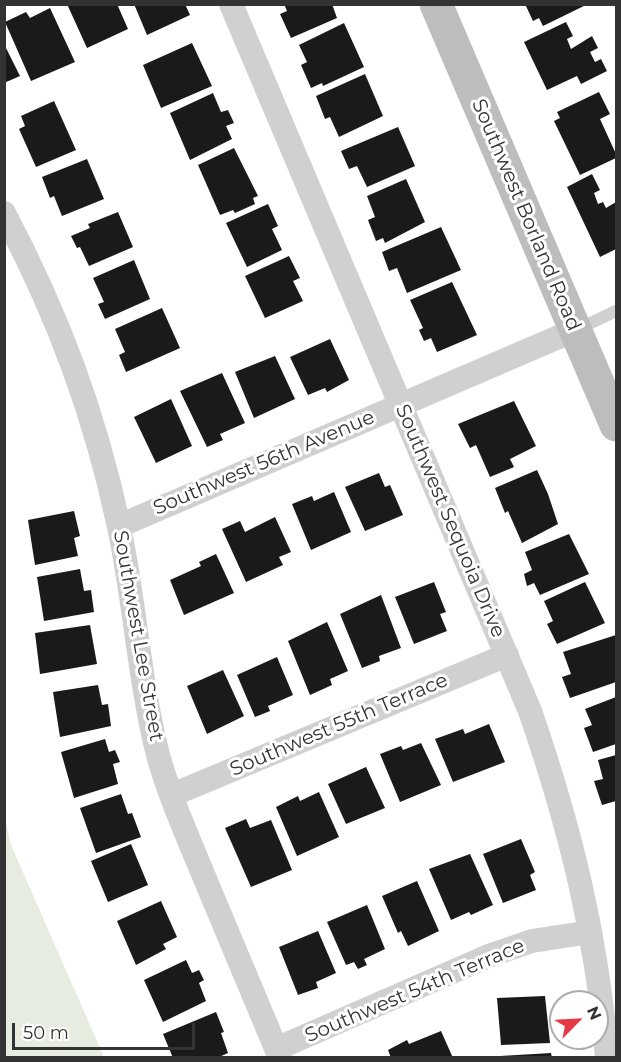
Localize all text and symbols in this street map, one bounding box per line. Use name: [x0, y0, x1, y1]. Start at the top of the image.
street label: Southwest Borland Road: [466, 95, 586, 335]
street label: Southwest Sequoia Drive: [390, 401, 510, 641]
street label: Southwest 56th Avenue: [150, 405, 378, 521]
street label: Southwest Lee Street: [108, 529, 168, 743]
street label: Southwest 55th Terrace: [227, 668, 451, 782]
street label: Southwest 54th Terrace: [302, 934, 528, 1048]
north arrow: [549, 990, 609, 1050]
text: N: [583, 1004, 605, 1023]
scale bar: [15, 1011, 198, 1049]
text: 50 m: [23, 1022, 69, 1044]

